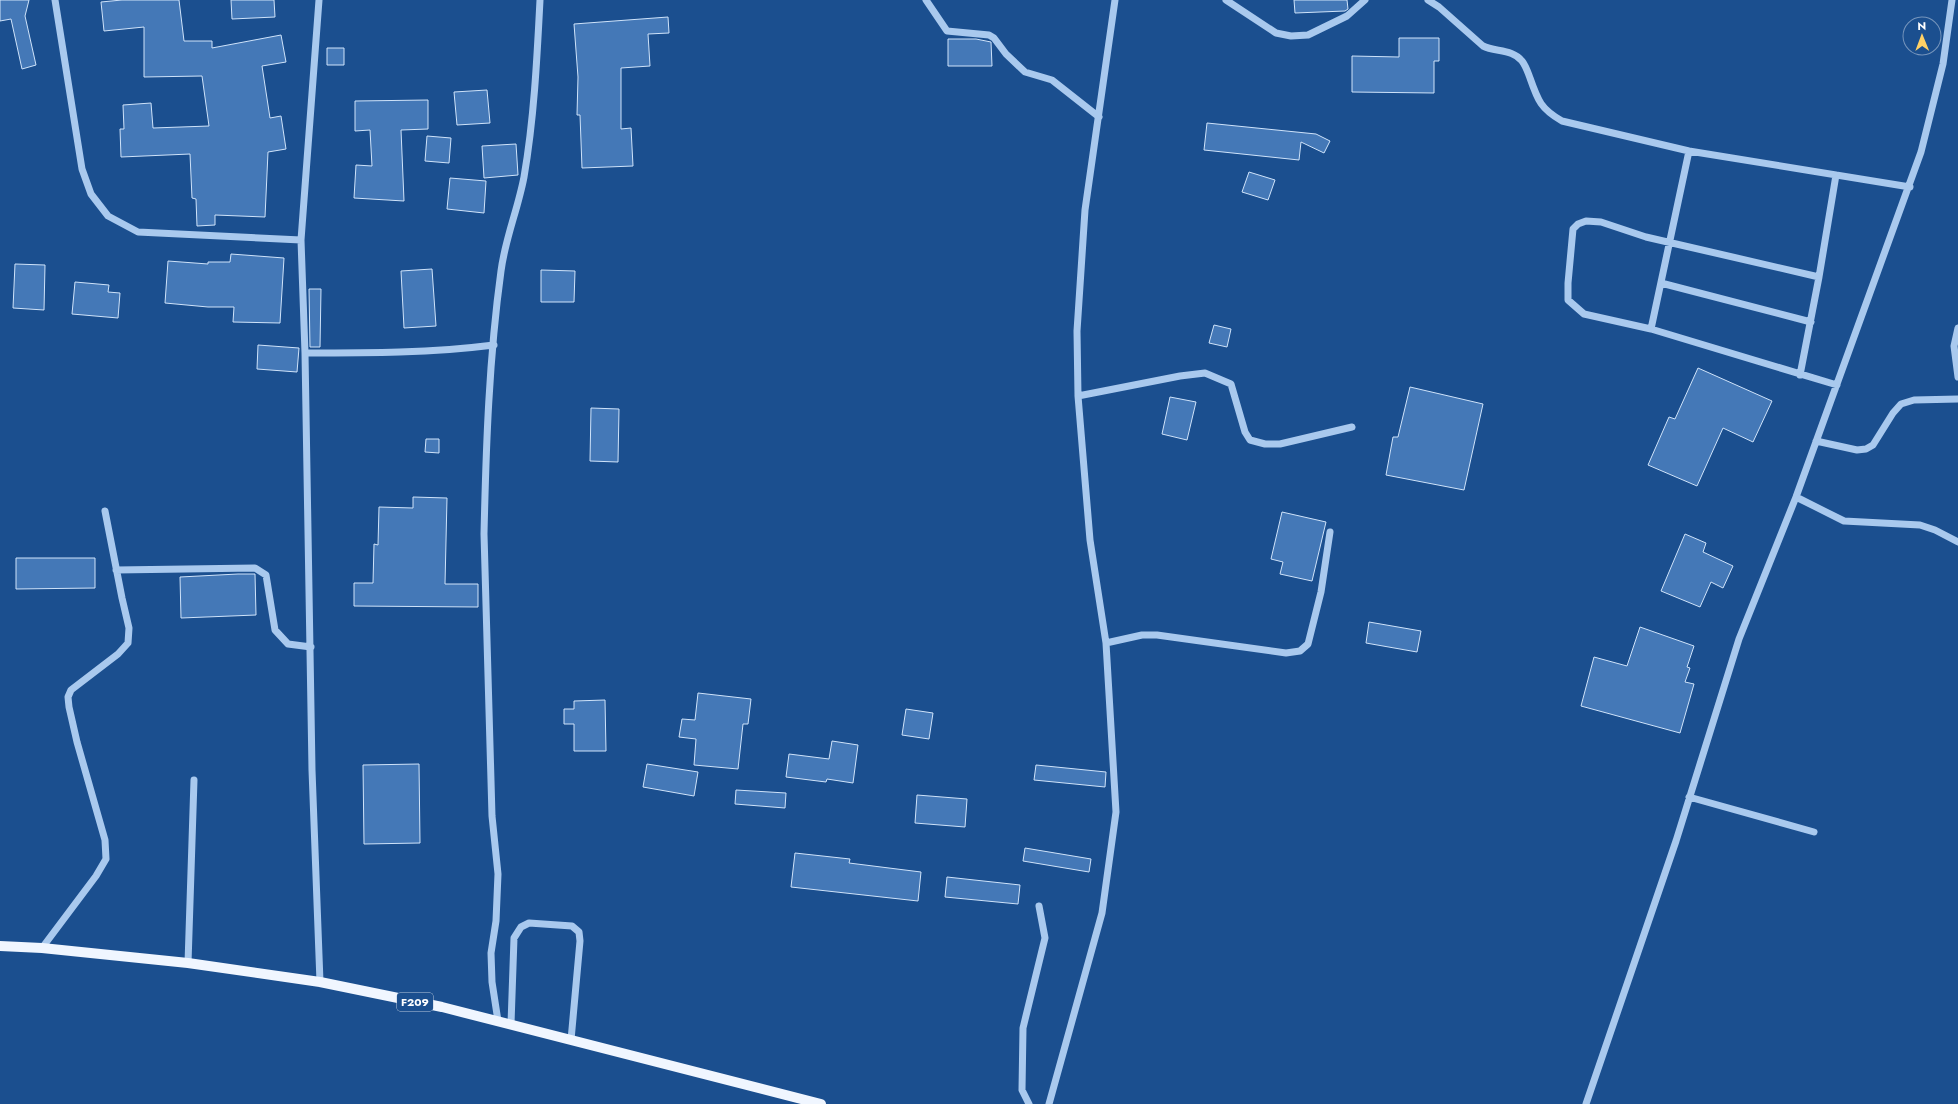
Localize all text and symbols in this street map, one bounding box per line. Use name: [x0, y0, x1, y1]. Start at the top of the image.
north arrow: [1902, 16, 1942, 56]
text: N: [1917, 18, 1926, 34]
road number: F209: [397, 993, 433, 1011]

